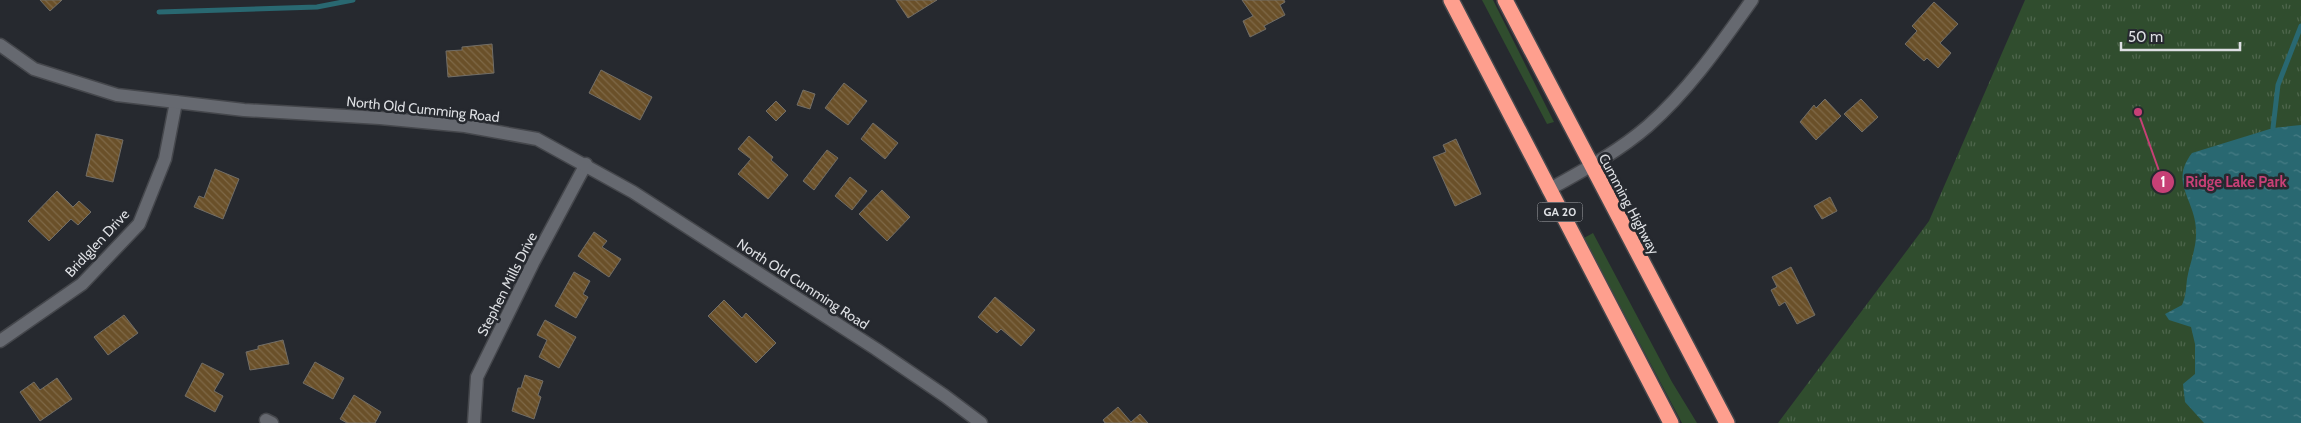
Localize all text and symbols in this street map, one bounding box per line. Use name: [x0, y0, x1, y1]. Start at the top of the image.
scale bar: [2121, 20, 2240, 52]
text: 50 m: [2128, 28, 2163, 46]
street label: North Old Cumming Road: [346, 92, 500, 126]
street label: Cumming Highway: [1595, 150, 1663, 258]
callout: Ridge Lake Park: [2150, 167, 2297, 197]
text: 1: [2160, 173, 2166, 191]
text: Ridge Lake Park: [2185, 173, 2287, 191]
road number: GA 20: [1538, 202, 1582, 222]
street label: Bridlglen Drive: [61, 205, 133, 281]
street label: Stephen Mills Drive: [473, 229, 541, 339]
street label: North Old Cumming Road: [734, 235, 872, 333]

